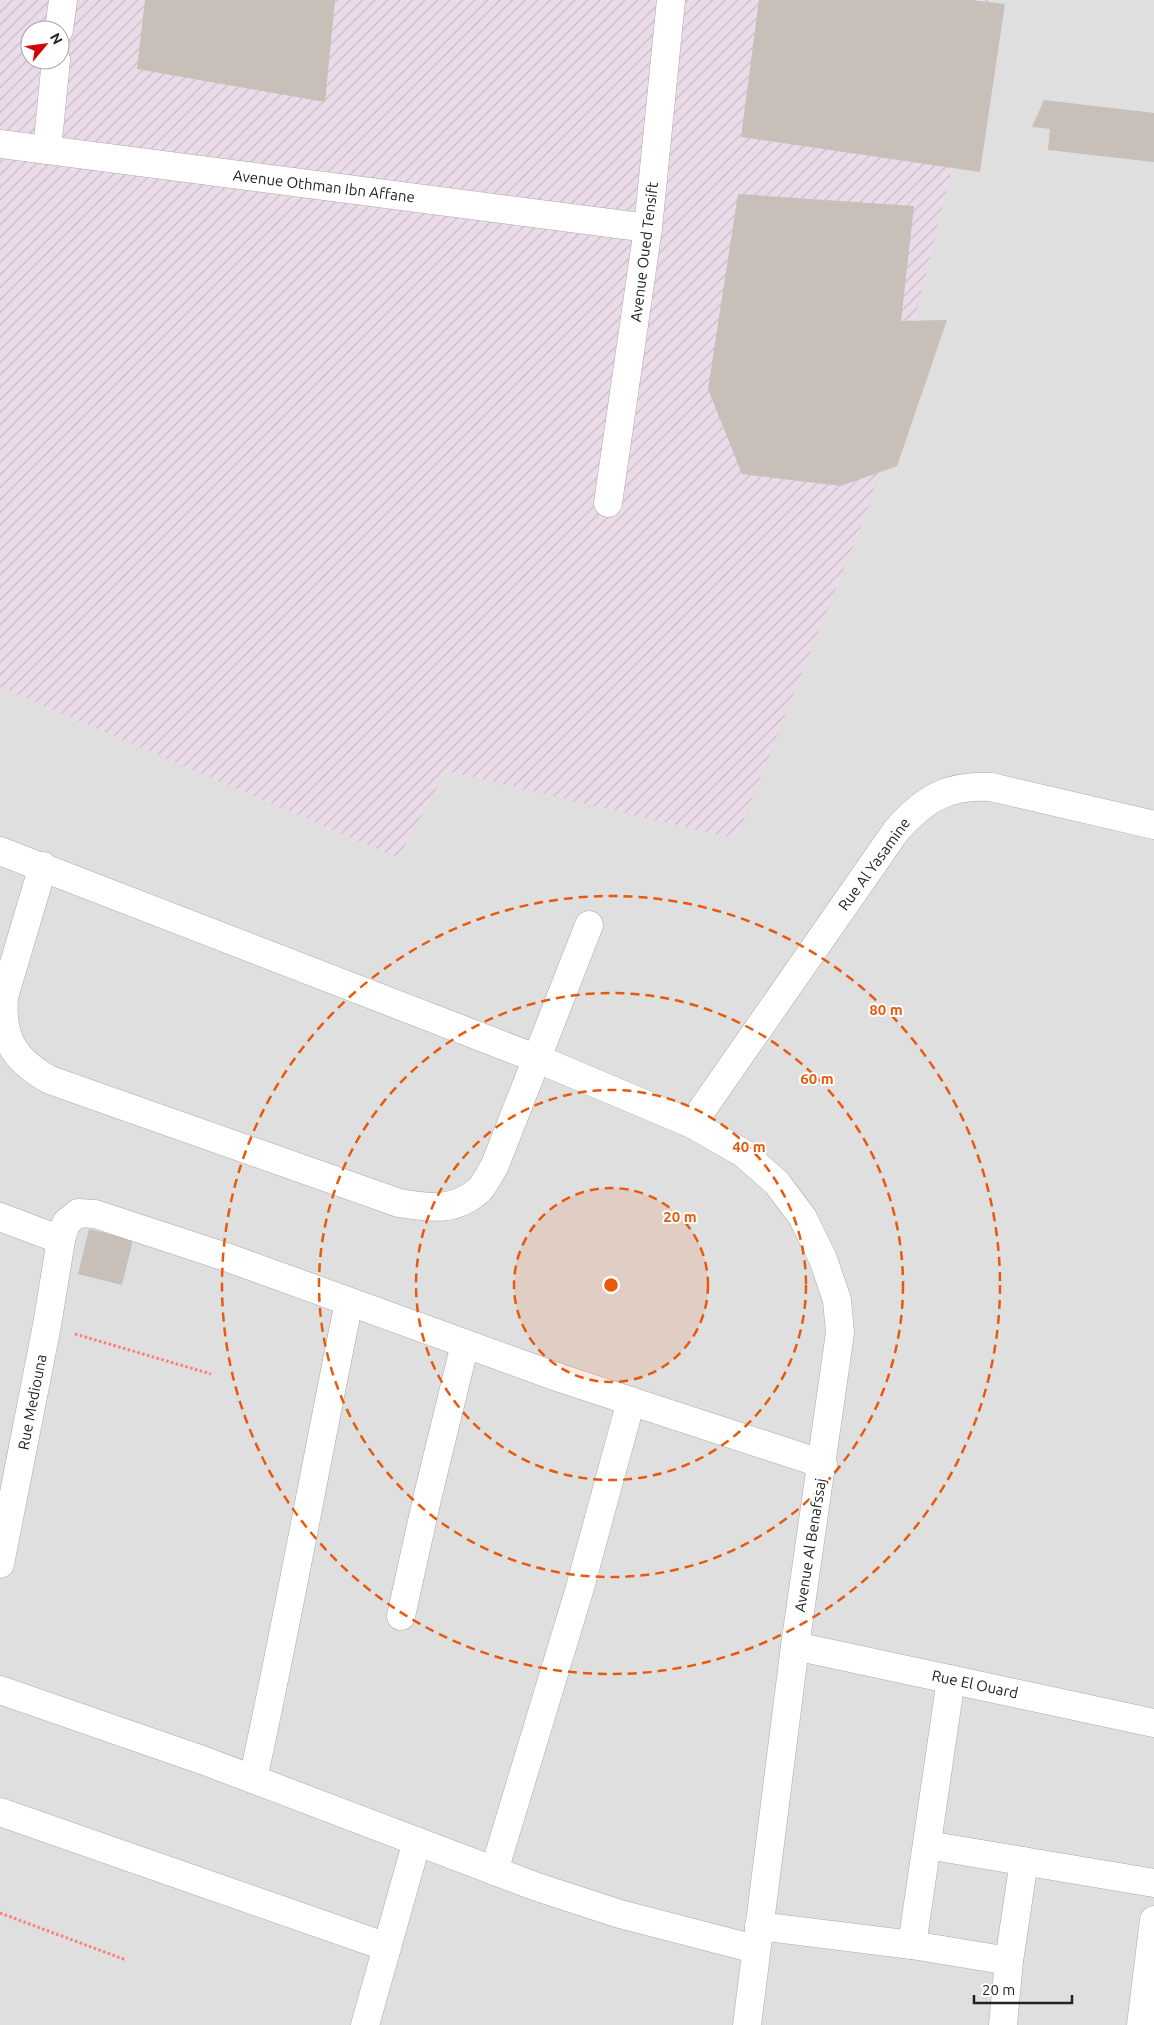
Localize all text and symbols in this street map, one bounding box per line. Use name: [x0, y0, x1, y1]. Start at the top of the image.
north arrow: [20, 20, 70, 70]
text: N: [47, 30, 66, 47]
street label: Avenue Othman Ibn Affane: [232, 166, 416, 206]
street label: Avenue Oued Tensift: [627, 181, 661, 323]
street label: Rue Al Yasamine: [835, 814, 913, 914]
text: 80 m: [869, 1001, 903, 1018]
text: 60 m: [800, 1070, 834, 1087]
text: 40 m: [732, 1138, 766, 1155]
text: 20 m: [663, 1208, 697, 1225]
centre of rings: [602, 1276, 620, 1294]
street label: Rue Mediouna: [14, 1353, 50, 1451]
street label: Avenue Al Benafssaj: [791, 1477, 829, 1613]
street label: Rue El Ouard: [930, 1667, 1020, 1701]
scale bar: [974, 1972, 1072, 2004]
text: 20 m: [982, 1981, 1015, 1998]

